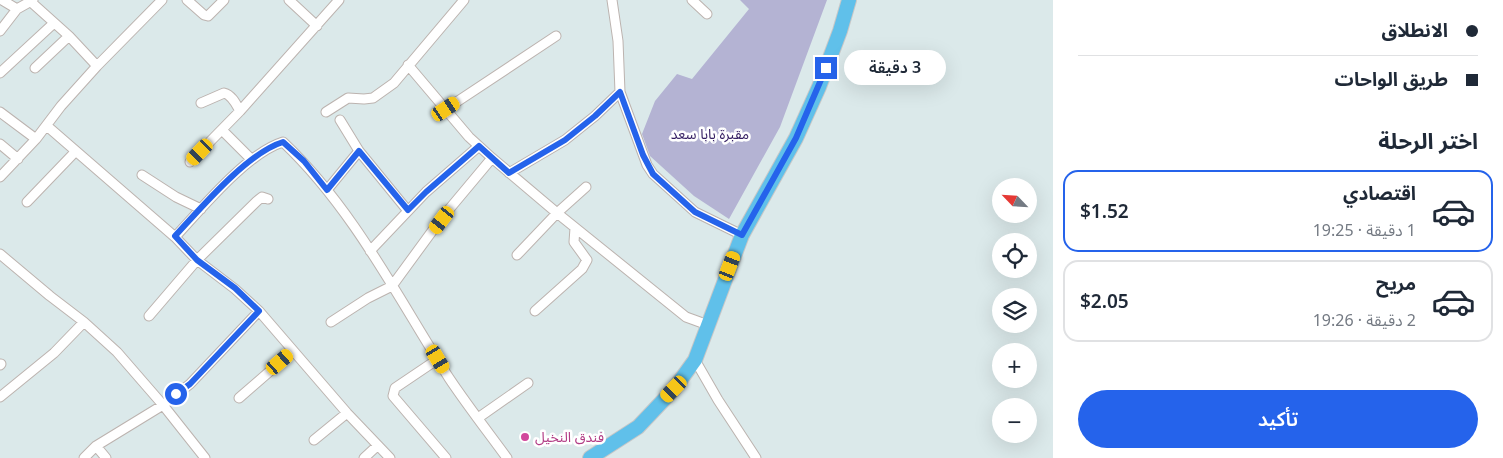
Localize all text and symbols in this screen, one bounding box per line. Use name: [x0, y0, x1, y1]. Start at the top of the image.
text: الانطلاق: [1382, 17, 1448, 43]
callout: 3 دقيقة: [844, 50, 946, 86]
text: 3 دقيقة: [869, 56, 921, 78]
route end: [815, 57, 837, 79]
text: طريق الواحات: [1335, 66, 1448, 92]
car: [429, 94, 462, 124]
park label: مقبرة بابا سعد: [671, 124, 749, 143]
text: اختر الرحلة: [1378, 125, 1478, 155]
car: [184, 136, 215, 168]
north arrow: [992, 178, 1038, 222]
map controls: [992, 178, 1037, 443]
text: اقتصادي: [1343, 180, 1416, 206]
icon: car: [1431, 189, 1476, 234]
text: $1.52: [1080, 198, 1129, 224]
car: [426, 204, 457, 236]
text: 1 دقيقة · 19:25: [1313, 219, 1416, 241]
button: locate: [992, 233, 1037, 278]
car: [717, 249, 742, 283]
text: مريح: [1376, 270, 1416, 296]
icon: car: [1431, 279, 1476, 324]
button: layers: [992, 288, 1037, 333]
text: $2.05: [1080, 288, 1129, 314]
text: 2 دقيقة · 19:26: [1313, 309, 1416, 331]
car: [423, 342, 452, 376]
button: +: [992, 343, 1037, 388]
car: [263, 346, 296, 378]
car: [658, 373, 689, 405]
route start: [165, 383, 187, 405]
button: تأكيد: [1078, 390, 1478, 448]
button: −: [992, 398, 1037, 443]
place label: فندق النخيل: [535, 427, 604, 446]
marker: فندق النخيل: [519, 431, 531, 443]

